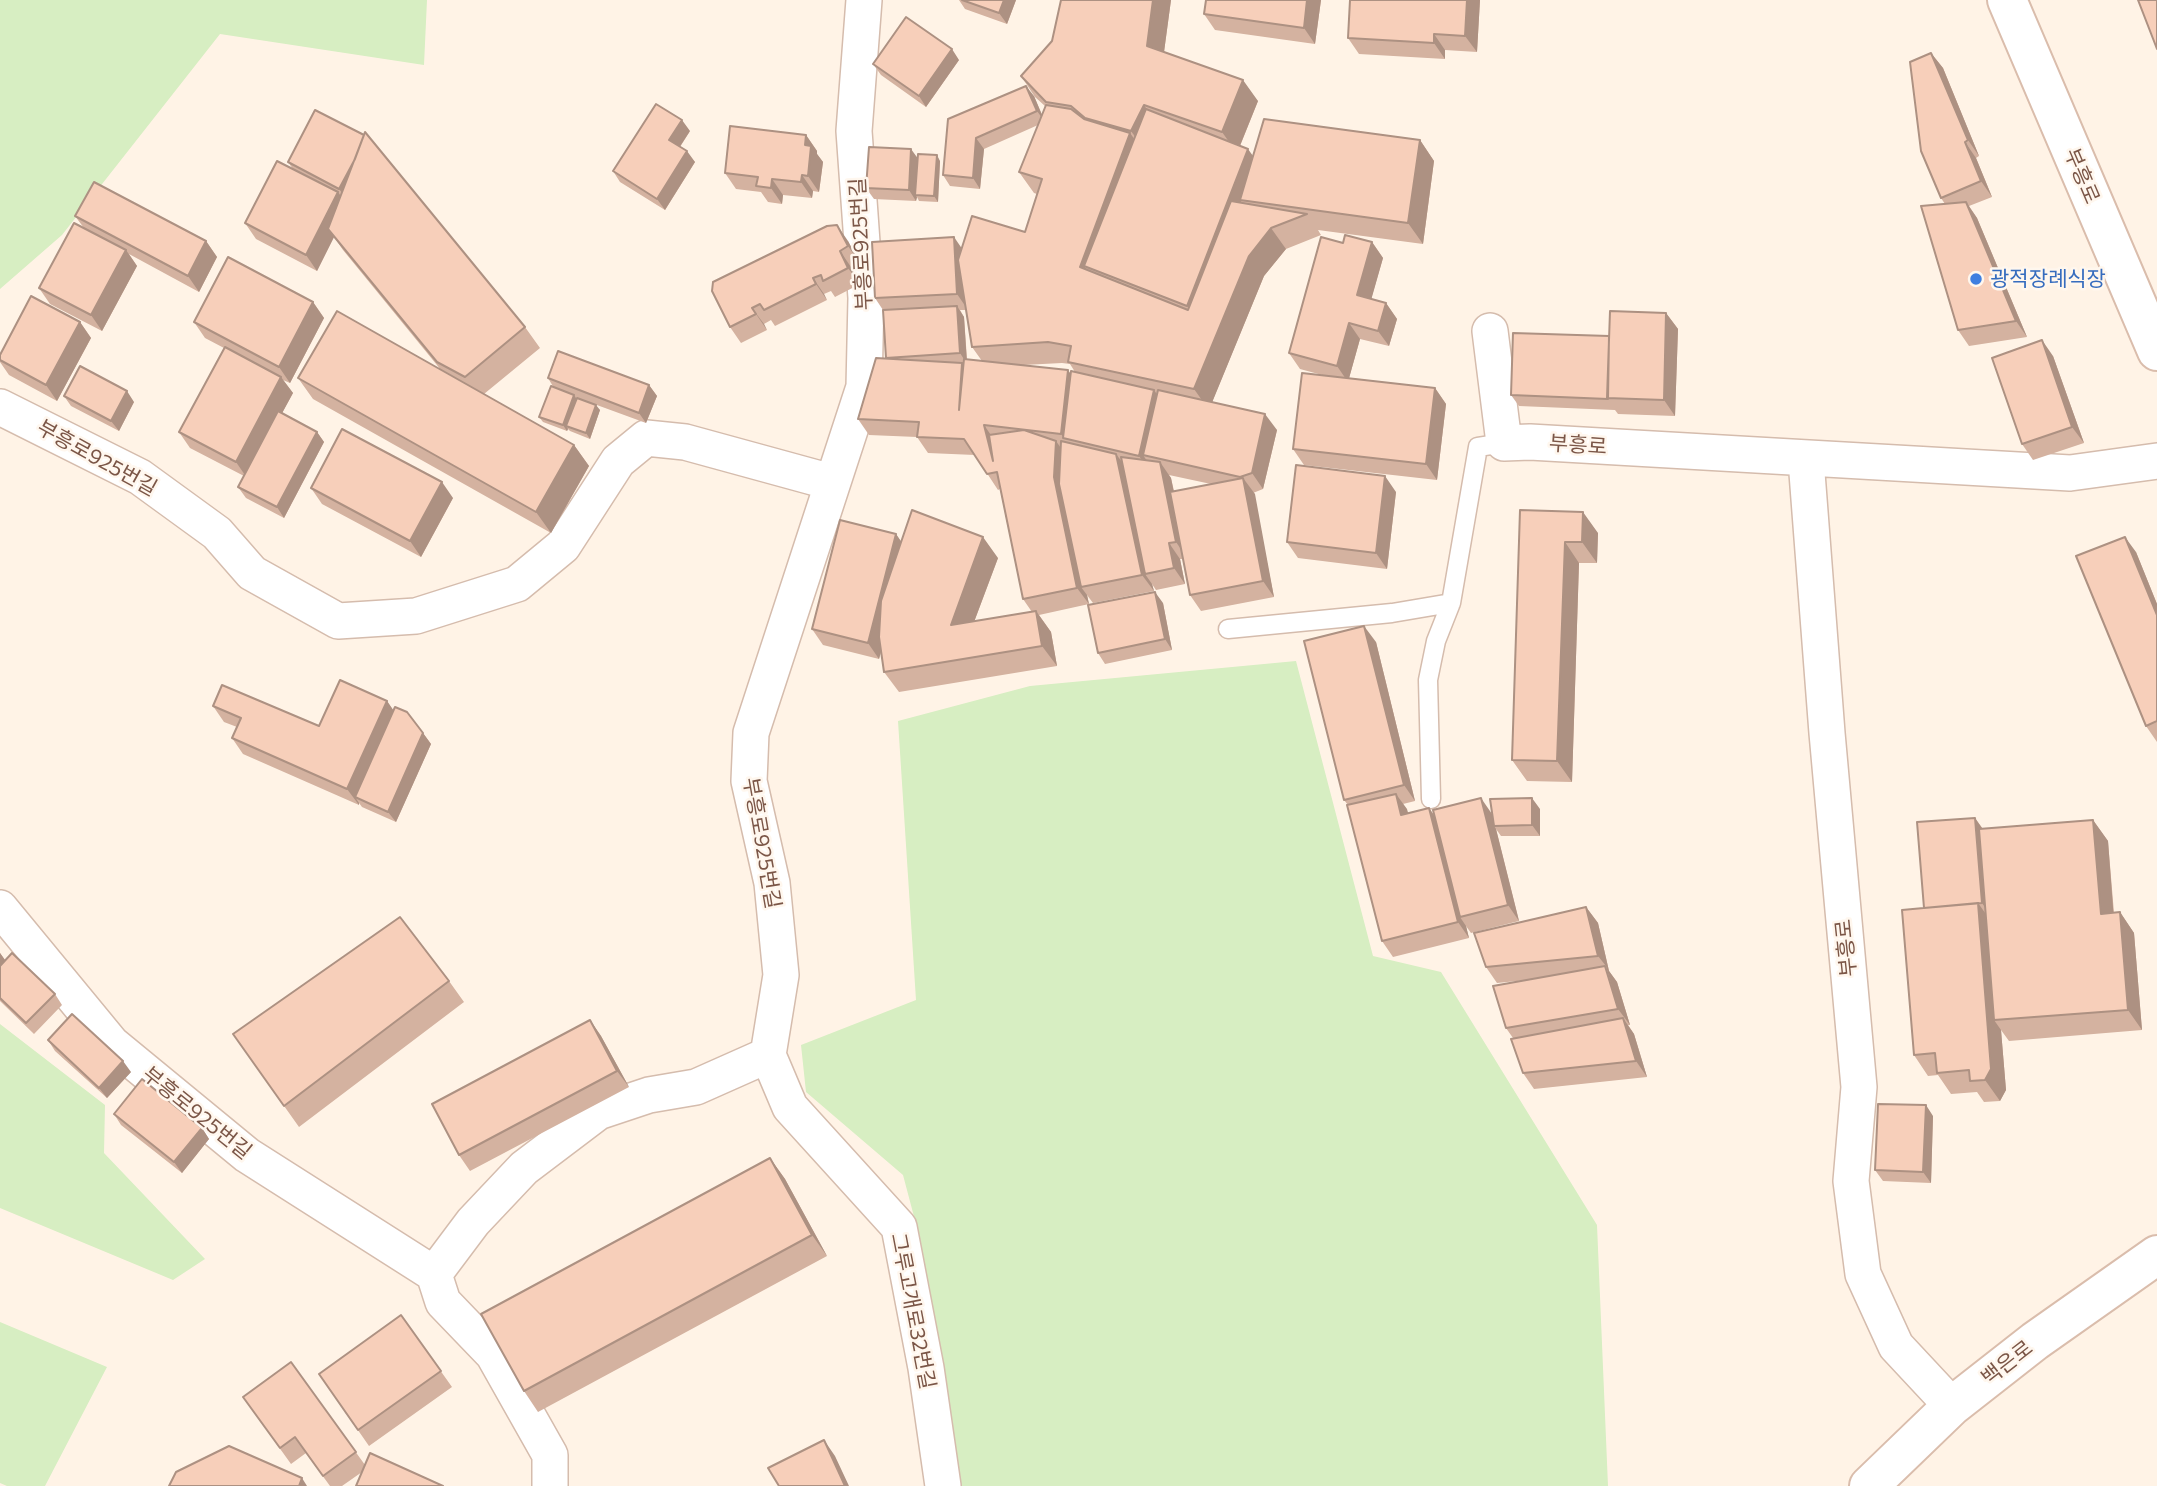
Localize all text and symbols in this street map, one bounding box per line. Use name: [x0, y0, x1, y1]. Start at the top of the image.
street label: 부흥로: [2059, 144, 2105, 208]
street label: 부흥로925번길: [845, 177, 877, 311]
place label: 광적장례식장: [1990, 266, 2106, 292]
marker: 광적장례식장: [1968, 271, 1984, 287]
street label: 부흥로925번길: [33, 415, 161, 501]
street label: 부흥로: [1548, 430, 1608, 460]
street label: 부흥로925번길: [738, 775, 786, 911]
street label: 부흥로: [1830, 918, 1862, 978]
street label: 부흥로925번길: [137, 1061, 257, 1165]
street label: 그루고개로32번길: [885, 1231, 941, 1391]
street label: 백은로: [1976, 1335, 2038, 1391]

